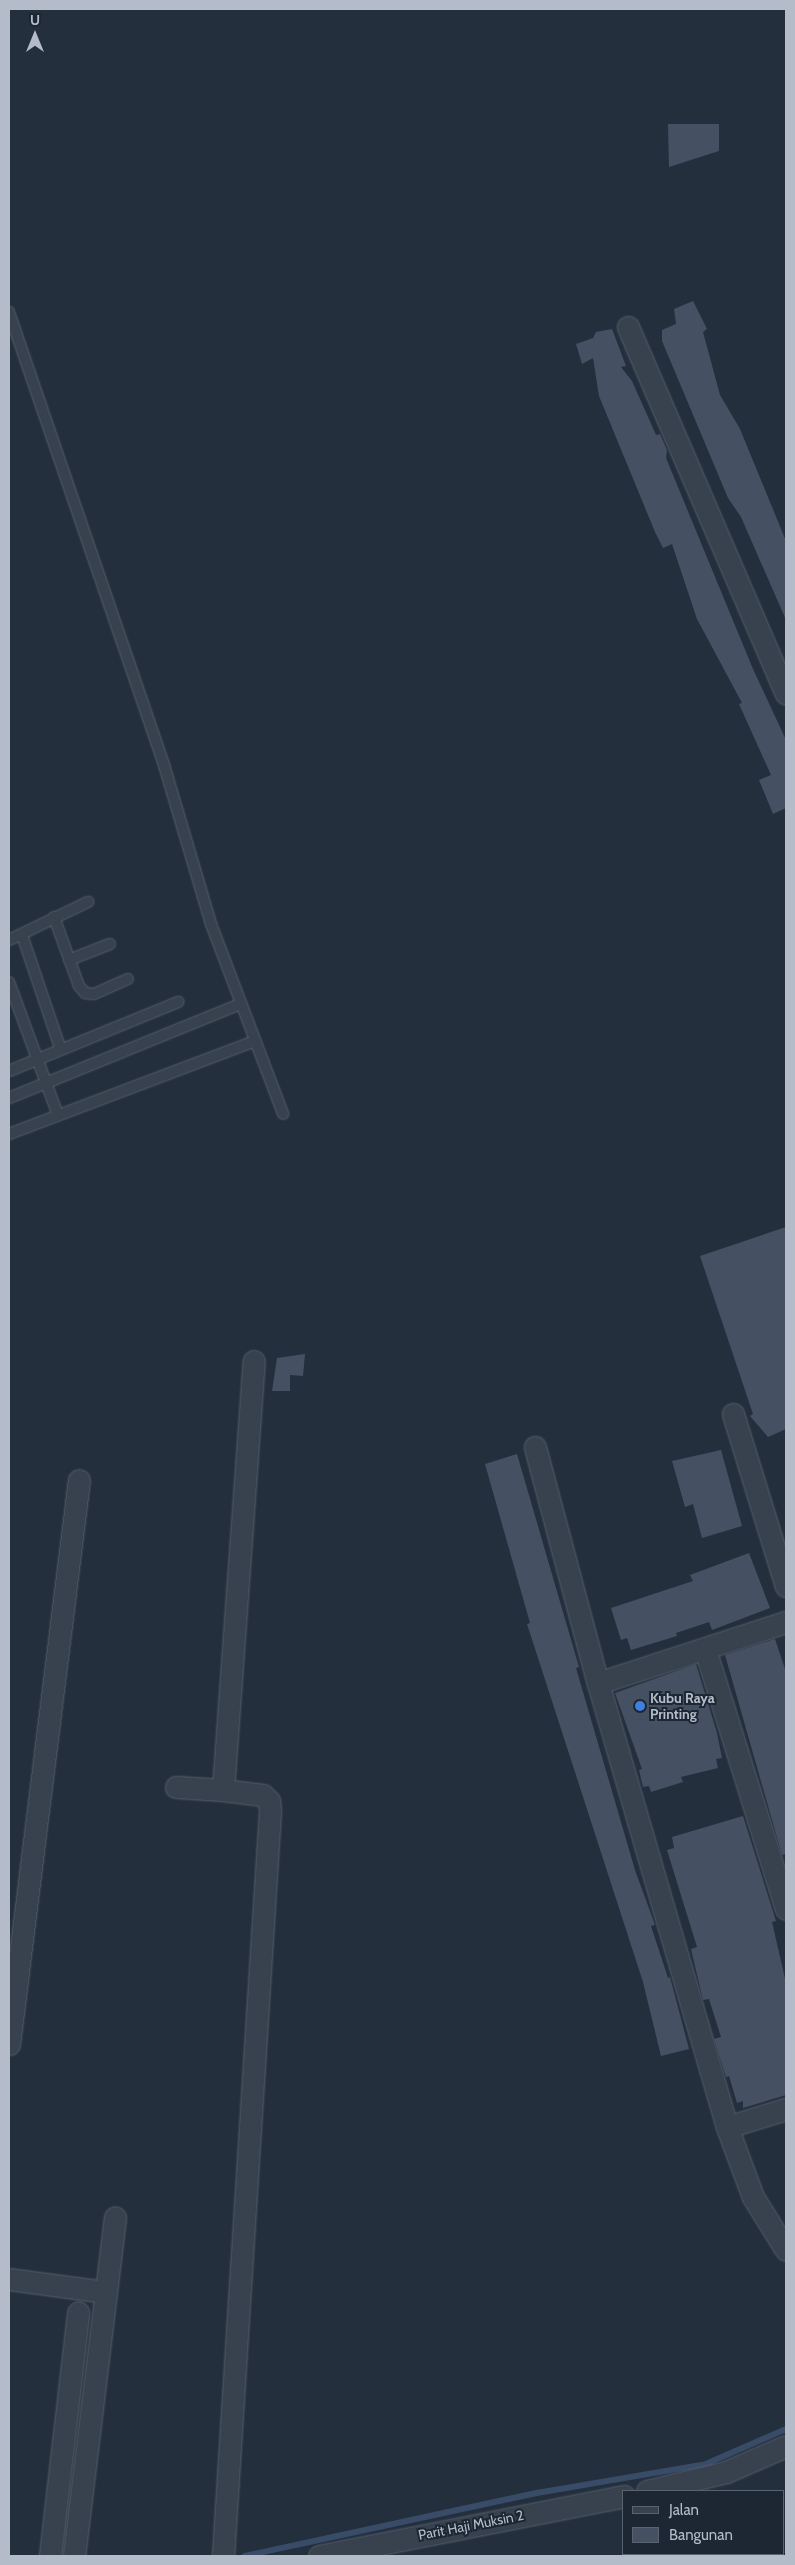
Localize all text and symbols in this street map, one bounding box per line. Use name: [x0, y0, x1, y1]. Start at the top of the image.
north arrow: [10, 10, 60, 60]
text: U: [30, 11, 40, 29]
place label: Kubu Raya Printing: [650, 1690, 715, 1722]
marker: Kubu Raya Printing: [634, 1700, 646, 1712]
legend: [622, 2490, 785, 2555]
text: Jalan: [669, 2501, 699, 2519]
street label: Parit Haji Muksin 2: [417, 2507, 525, 2543]
text: Bangunan: [669, 2526, 733, 2544]

